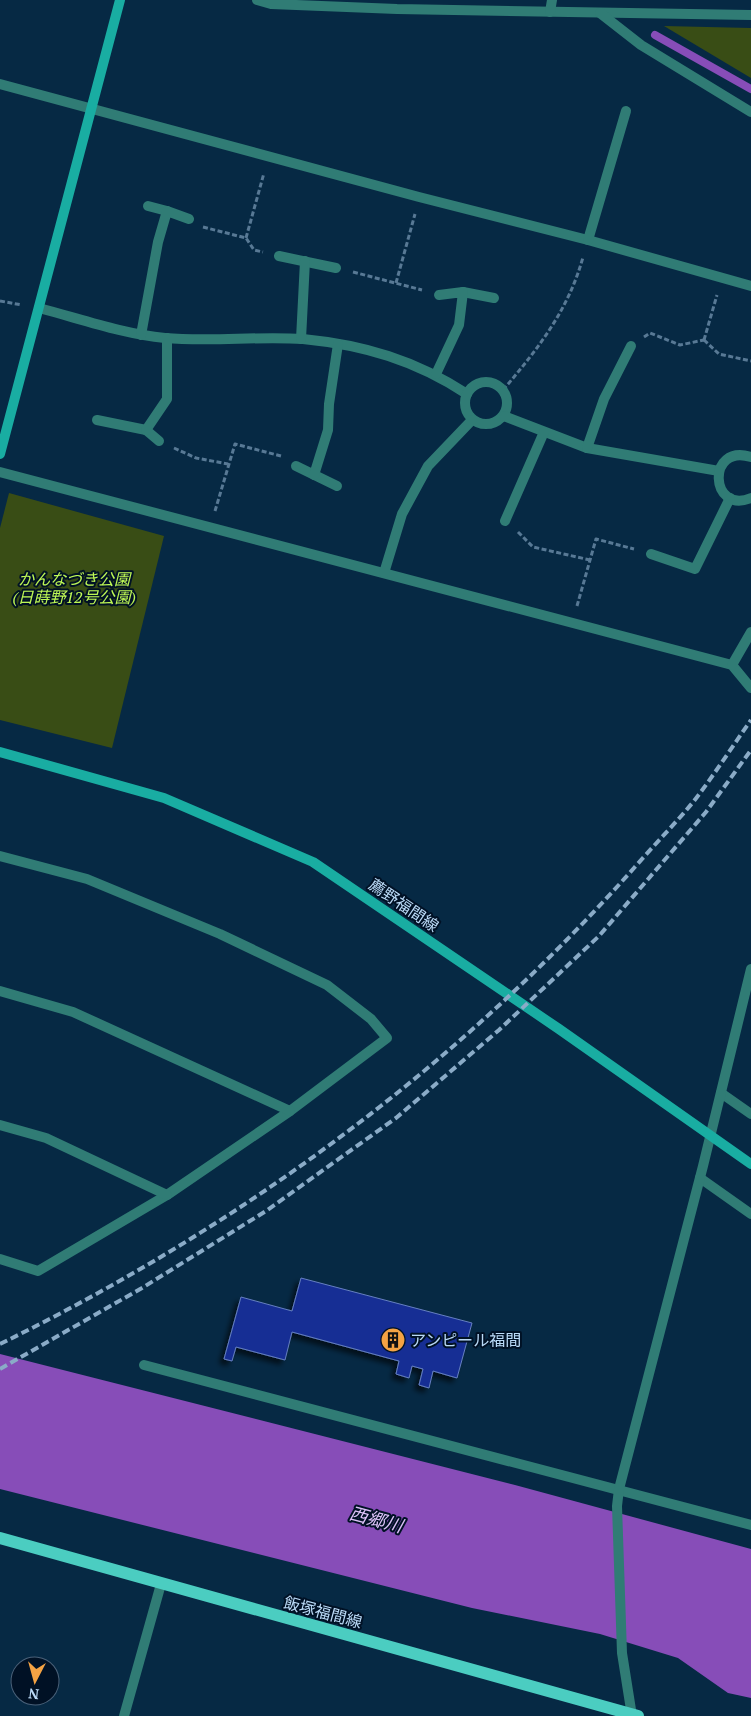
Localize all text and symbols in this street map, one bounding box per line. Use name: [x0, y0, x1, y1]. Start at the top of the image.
park label: かんなづき公園 (日蒔野12号公園): [12, 568, 136, 608]
street label: 薦野福間線: [365, 874, 443, 936]
building icon: アンピール福間: [380, 1327, 406, 1353]
place label: アンピール福間: [410, 1329, 521, 1351]
water label: 西郷川: [347, 1500, 407, 1538]
street label: 飯塚福間線: [282, 1591, 364, 1633]
north arrow: [10, 1656, 60, 1706]
text: N: [27, 1684, 40, 1704]

